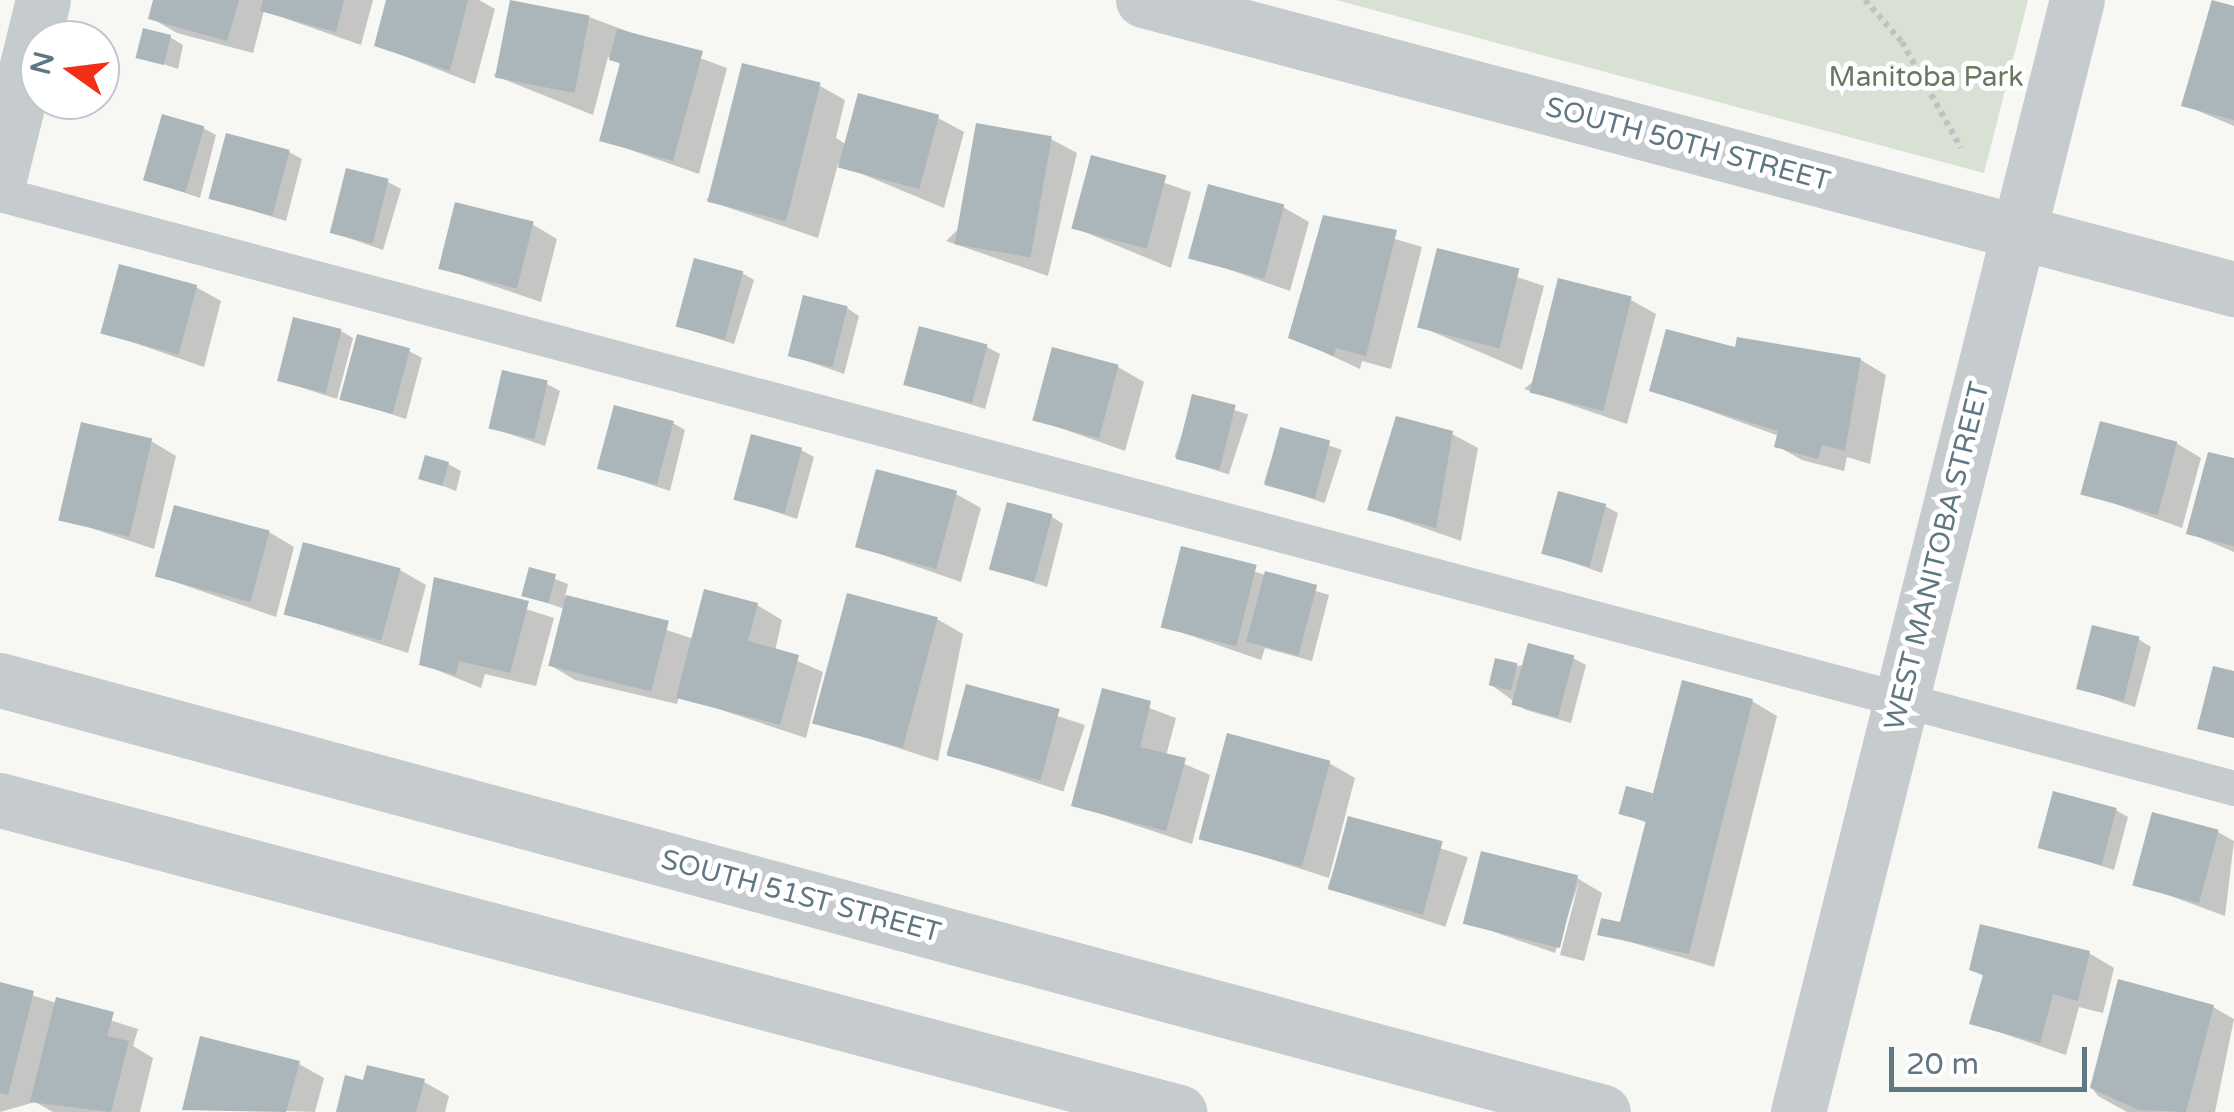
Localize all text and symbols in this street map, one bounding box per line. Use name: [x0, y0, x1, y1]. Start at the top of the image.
north arrow: [20, 20, 120, 120]
text: N: [24, 48, 62, 78]
park label: Manitoba Park: [1829, 60, 2023, 94]
street label: SOUTH 50TH STREET: [1542, 90, 1834, 198]
street label: WEST MANITOBA STREET: [1877, 378, 1997, 734]
street label: SOUTH 51ST STREET: [657, 842, 945, 950]
scale bar: [1894, 1027, 2092, 1089]
text: 20 m: [1906, 1046, 1979, 1083]

